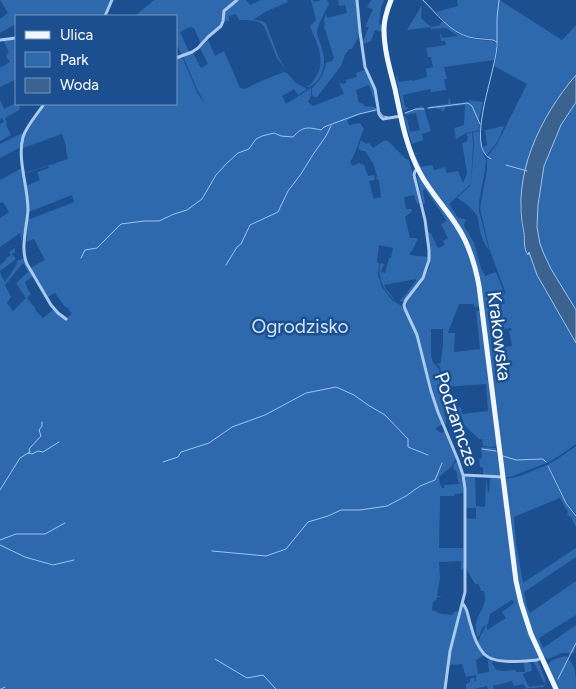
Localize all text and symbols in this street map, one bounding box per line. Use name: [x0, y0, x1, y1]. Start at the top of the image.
legend: [15, 15, 178, 105]
text: Ulica: [60, 26, 93, 44]
text: Park: [60, 51, 89, 69]
text: Woda: [60, 76, 99, 94]
street label: Krakowska: [483, 290, 516, 382]
park label: Ogrodzisko: [251, 315, 349, 338]
street label: Podzamcze: [430, 369, 483, 469]

